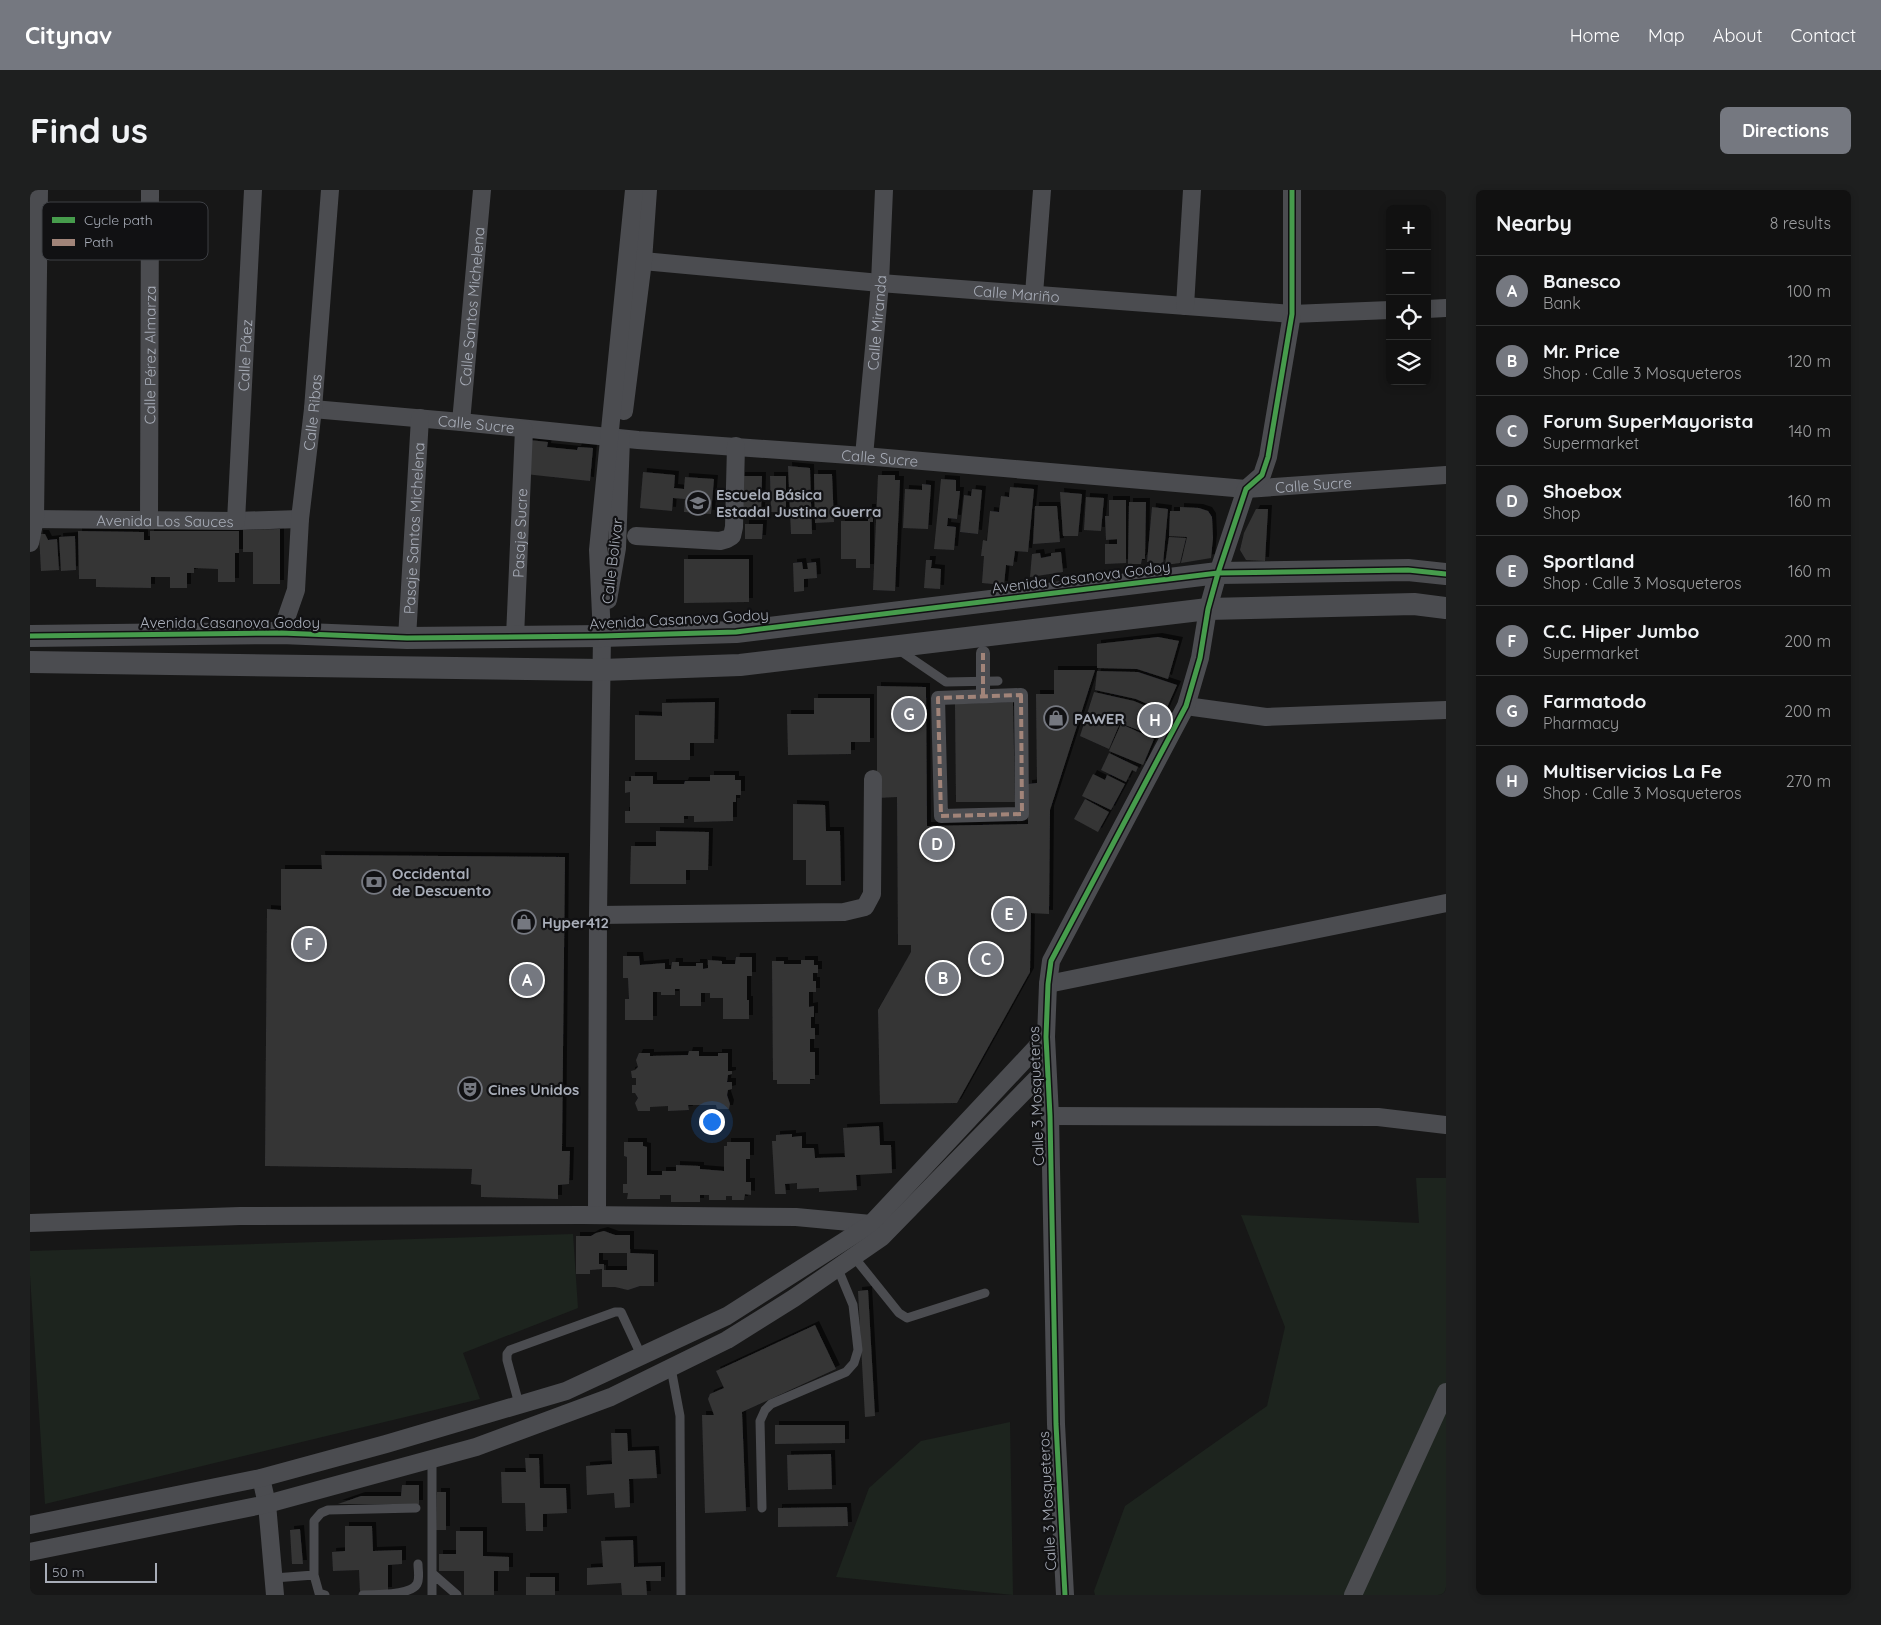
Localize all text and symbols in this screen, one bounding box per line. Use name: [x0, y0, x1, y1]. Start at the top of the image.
text: Citynav: [25, 20, 112, 50]
text: Home: [1570, 24, 1620, 47]
text: Map: [1648, 24, 1685, 47]
text: About: [1713, 24, 1763, 47]
text: Contact: [1791, 24, 1856, 47]
button: Directions: [1720, 107, 1851, 154]
text: Find us: [30, 108, 148, 152]
legend: [42, 202, 208, 260]
map controls: [1386, 205, 1431, 385]
button: +: [1386, 205, 1431, 250]
text: Nearby: [1496, 210, 1572, 236]
text: Cycle path: [84, 211, 153, 229]
text: 8 results: [1770, 213, 1831, 233]
street label: Calle Santos Michelena: [455, 226, 488, 387]
text: Path: [84, 233, 113, 251]
button: −: [1386, 250, 1431, 295]
text: Banesco: [1543, 269, 1621, 293]
street label: Calle Miranda: [862, 275, 890, 371]
street label: Calle Mariño: [973, 281, 1060, 306]
text: A: [1507, 281, 1517, 301]
text: 100 m: [1787, 281, 1831, 301]
street label: Calle Pérez Almarza: [140, 286, 159, 424]
text: Bank: [1543, 293, 1581, 313]
button: locate: [1386, 295, 1431, 340]
street label: Calle Páez: [233, 319, 256, 392]
text: Mr. Price: [1543, 339, 1620, 363]
button: layers: [1386, 340, 1431, 385]
text: B: [1507, 351, 1517, 371]
text: 120 m: [1788, 351, 1831, 371]
text: Shop · Calle 3 Mosqueteros: [1543, 363, 1741, 383]
street label: Calle Ribas: [299, 373, 325, 452]
text: Forum SuperMayorista: [1543, 409, 1753, 433]
street label: Calle Sucre: [437, 411, 516, 437]
text: C: [1507, 421, 1517, 441]
text: 140 m: [1788, 421, 1831, 441]
text: Supermarket: [1543, 433, 1639, 453]
street label: Pasaje Santos Michelena: [399, 442, 428, 615]
street label: Calle Sucre: [841, 445, 919, 470]
street label: Calle Sucre: [1274, 472, 1352, 496]
text: Shoebox: [1543, 479, 1622, 503]
place label: Escuela Básica Estadal Justina Guerra: [716, 485, 881, 521]
street label: Pasaje Sucre: [508, 488, 531, 578]
school or university icon: Escuela Básica Estadal Justina Guerra: [685, 490, 711, 516]
text: D: [1506, 491, 1518, 511]
text: 160 m: [1788, 491, 1831, 511]
text: Shop: [1543, 503, 1580, 523]
street label: Avenida Los Sauces: [96, 510, 234, 530]
street label: Calle Bolivar: [597, 517, 627, 605]
text: Sportland: [1543, 549, 1634, 573]
street label: Avenida Casanova Godoy: [991, 557, 1171, 597]
text: E: [1507, 561, 1517, 581]
text: 160 m: [1788, 561, 1831, 581]
text: Shop · Calle 3 Mosqueteros: [1543, 573, 1741, 593]
street label: Avenida Casanova Godoy: [589, 605, 769, 633]
street label: Avenida Casanova Godoy: [140, 613, 320, 632]
text: C.C. Hiper Jumbo: [1543, 619, 1699, 643]
text: F: [1508, 631, 1517, 651]
text: 200 m: [1784, 631, 1831, 651]
text: Supermarket: [1543, 643, 1639, 663]
text: Farmatodo: [1543, 689, 1646, 713]
pin: G: [893, 695, 925, 733]
pin: H: [1139, 701, 1171, 739]
text: G: [1506, 701, 1518, 721]
text: 200 m: [1784, 701, 1831, 721]
shop icon: PAWER: [1043, 705, 1069, 731]
place label: PAWER: [1074, 709, 1125, 728]
text: Pharmacy: [1543, 713, 1619, 733]
text: Multiservicios La Fe: [1543, 759, 1722, 783]
text: H: [1506, 771, 1518, 791]
text: 270 m: [1786, 771, 1831, 791]
text: Shop · Calle 3 Mosqueteros: [1543, 783, 1741, 803]
pin: D: [921, 825, 953, 863]
place label: Occidental de Descuento: [392, 864, 491, 900]
bank icon: Occidental de Descuento: [361, 869, 387, 895]
pin: E: [993, 895, 1025, 933]
shop icon: Hyper412: [511, 909, 537, 935]
place label: Hyper412: [542, 913, 609, 932]
pin: F: [293, 925, 325, 963]
pin: C: [970, 940, 1002, 978]
pin: B: [927, 959, 959, 997]
pin: A: [511, 961, 543, 999]
street label: Calle 3 Mosqueteros: [1024, 1026, 1048, 1166]
theatre icon: Cines Unidos: [457, 1076, 483, 1102]
place label: Cines Unidos: [488, 1080, 579, 1099]
your location: [699, 1109, 725, 1135]
street label: Calle 3 Mosqueteros: [1034, 1431, 1060, 1571]
scale bar: [45, 1560, 158, 1583]
text: 50 m: [52, 1563, 85, 1581]

